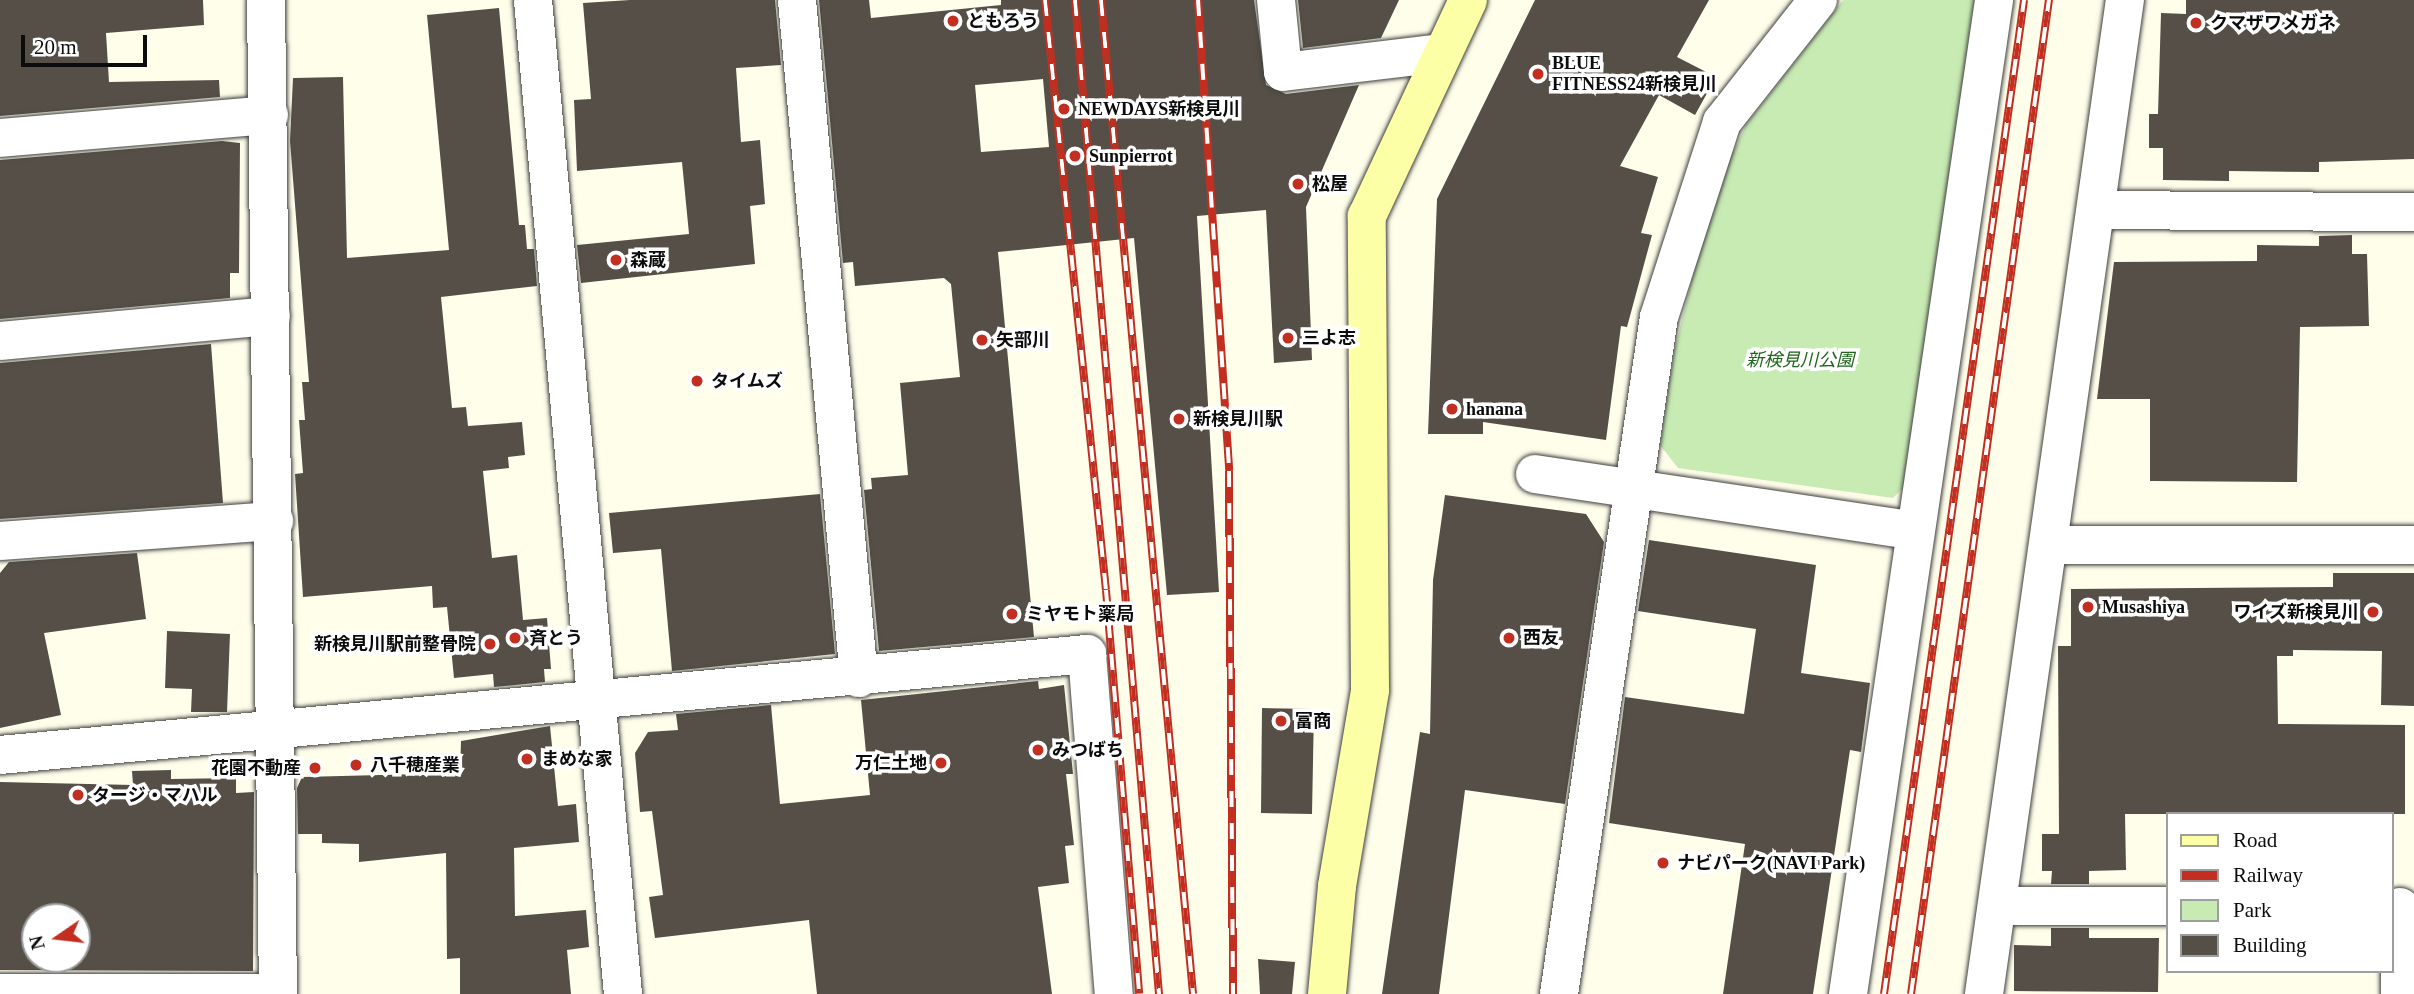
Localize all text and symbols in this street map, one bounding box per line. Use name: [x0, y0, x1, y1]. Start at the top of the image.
place label: ともろう: [967, 10, 1039, 32]
place label: クマザワメガネ: [2210, 12, 2336, 34]
marker: ともろう: [945, 13, 961, 29]
marker: クマザワメガネ: [2188, 15, 2204, 31]
scale bar: [24, 21, 150, 65]
text: 20 m: [34, 35, 77, 59]
place label: BLUE FITNESS24新検見川: [1552, 53, 1717, 96]
marker: BLUE FITNESS24新検見川: [1530, 66, 1546, 82]
place label: NEWDAYS新検見川: [1078, 98, 1240, 120]
marker: NEWDAYS新検見川: [1056, 101, 1072, 117]
place label: Sunpierrot: [1089, 145, 1173, 167]
marker: Sunpierrot: [1067, 148, 1083, 164]
place label: 松屋: [1312, 173, 1348, 195]
marker: 松屋: [1290, 176, 1306, 192]
place label: 森蔵: [630, 249, 666, 271]
marker: 森蔵: [608, 252, 624, 268]
place label: 三よ志: [1302, 327, 1356, 349]
place label: 矢部川: [996, 329, 1050, 351]
marker: 三よ志: [1280, 330, 1296, 346]
marker: 矢部川: [974, 332, 990, 348]
park label: 新検見川公園: [1746, 349, 1854, 371]
place label: タイムズ: [711, 370, 783, 392]
marker: タイムズ: [689, 373, 705, 389]
place label: hanana: [1466, 398, 1523, 420]
marker: hanana: [1444, 401, 1460, 417]
place label: 新検見川駅: [1193, 408, 1283, 430]
marker: 新検見川駅: [1171, 411, 1187, 427]
place label: Musashiya: [2102, 596, 2185, 618]
marker: Musashiya: [2080, 599, 2096, 615]
place label: ワイズ新検見川: [2233, 601, 2359, 623]
place label: ミヤモト薬局: [1026, 603, 1134, 625]
marker: ワイズ新検見川: [2365, 604, 2381, 620]
marker: ミヤモト薬局: [1004, 606, 1020, 622]
place label: 斉とう: [529, 627, 583, 649]
place label: 西友: [1523, 627, 1559, 649]
marker: 斉とう: [507, 630, 523, 646]
marker: 西友: [1501, 630, 1517, 646]
place label: 新検見川駅前整骨院: [314, 633, 476, 655]
marker: 新検見川駅前整骨院: [482, 636, 498, 652]
place label: 富商: [1295, 710, 1331, 732]
marker: 富商: [1273, 713, 1289, 729]
place label: みつばち: [1052, 739, 1124, 761]
marker: みつばち: [1030, 742, 1046, 758]
place label: まめな家: [541, 748, 613, 770]
marker: まめな家: [519, 751, 535, 767]
place label: 万仁土地: [855, 752, 927, 774]
place label: 八千穂産業: [370, 754, 460, 776]
marker: 万仁土地: [933, 755, 949, 771]
place label: 花園不動産: [211, 757, 301, 779]
marker: 八千穂産業: [348, 757, 364, 773]
marker: 花園不動産: [307, 760, 323, 776]
place label: タージ・マハル: [92, 784, 218, 806]
marker: タージ・マハル: [70, 787, 86, 803]
legend: [2166, 812, 2393, 973]
text: Road: [2233, 828, 2277, 852]
place label: ナビパーク(NAVI Park): [1677, 852, 1865, 874]
marker: ナビパーク(NAVI Park): [1655, 855, 1671, 871]
text: Railway: [2233, 863, 2303, 887]
text: Park: [2233, 898, 2272, 922]
north arrow: [21, 903, 91, 973]
text: Building: [2233, 933, 2307, 957]
text: N: [25, 934, 49, 952]

